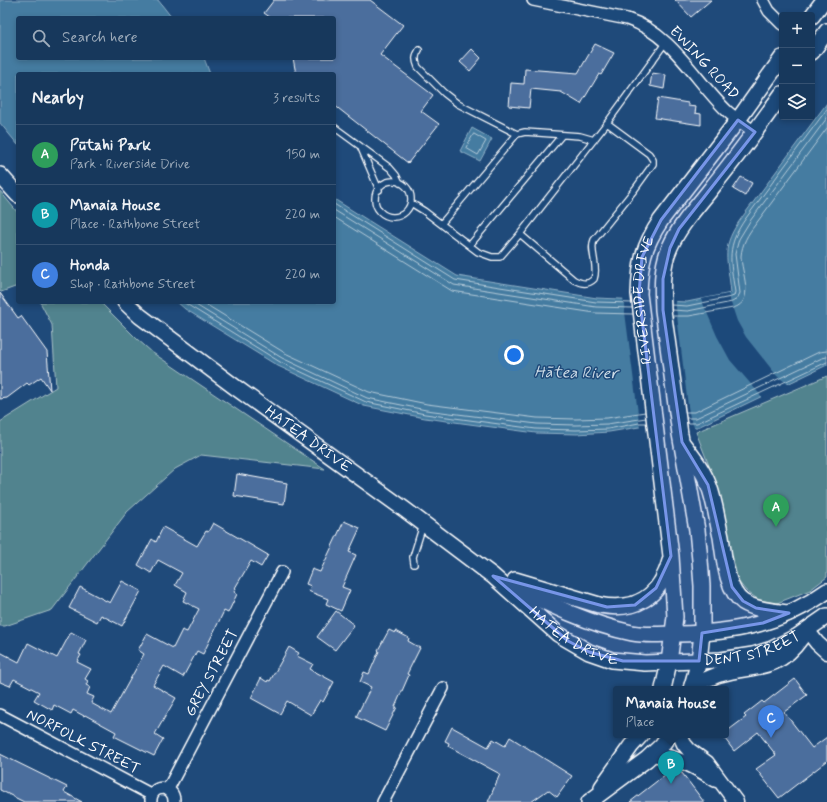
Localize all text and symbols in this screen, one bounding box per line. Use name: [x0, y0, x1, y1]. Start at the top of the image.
map controls: [779, 12, 815, 120]
button: +: [779, 12, 815, 48]
search box: [16, 16, 336, 60]
street label: EWING ROAD: [665, 22, 743, 104]
icon: search: [30, 27, 52, 49]
text: Search here: [62, 28, 138, 48]
button: −: [779, 48, 815, 84]
button: layers: [779, 84, 815, 120]
text: Nearby: [32, 87, 84, 109]
text: 3 results: [273, 90, 320, 107]
text: Pūtahi Park: [70, 136, 151, 156]
text: A: [41, 146, 49, 163]
text: 150 m: [286, 146, 320, 163]
text: Park · Riverside Drive: [70, 156, 190, 173]
text: Manaia House: [70, 196, 161, 216]
text: B: [41, 206, 49, 223]
text: 220 m: [285, 206, 320, 223]
text: Place · Rathbone Street: [70, 216, 200, 233]
street label: RIVERSIDE DRIVE: [629, 233, 660, 365]
text: Honda: [70, 256, 110, 276]
text: C: [40, 266, 50, 283]
text: 220 m: [285, 266, 320, 283]
text: Shop · Rathbone Street: [70, 276, 196, 293]
your location: [504, 345, 524, 365]
water label: Hātea River: [534, 362, 620, 384]
street label: HATEA DRIVE: [260, 402, 356, 478]
pin: A: [763, 494, 789, 527]
street label: HATEA DRIVE: [524, 602, 619, 671]
street label: GREY STREET: [181, 626, 244, 720]
street label: DENT STREET: [703, 626, 804, 671]
popup: [613, 686, 729, 738]
text: Manaia House: [626, 694, 716, 714]
street label: NORFOLK STREET: [23, 705, 143, 779]
pin: C: [758, 705, 784, 738]
text: Place: [626, 714, 654, 731]
pin: B: [658, 751, 684, 784]

